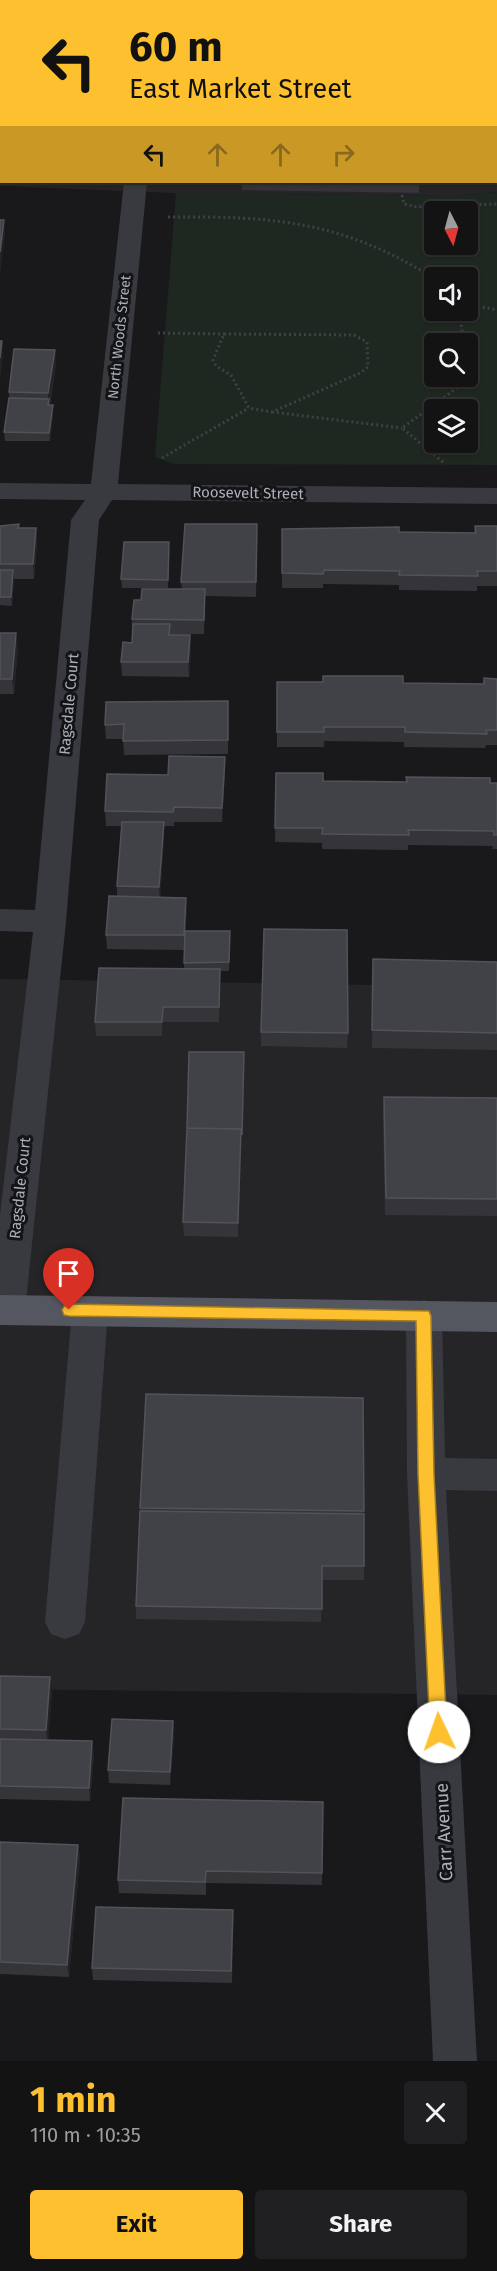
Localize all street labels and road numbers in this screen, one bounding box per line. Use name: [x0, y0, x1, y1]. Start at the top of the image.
street label: North Woods Street: [105, 273, 135, 400]
street label: Roosevelt Street: [192, 483, 304, 503]
street label: Ragsdale Court: [56, 652, 82, 756]
street label: Ragsdale Court: [6, 1136, 34, 1240]
street label: Carr Avenue: [430, 1782, 458, 1882]

